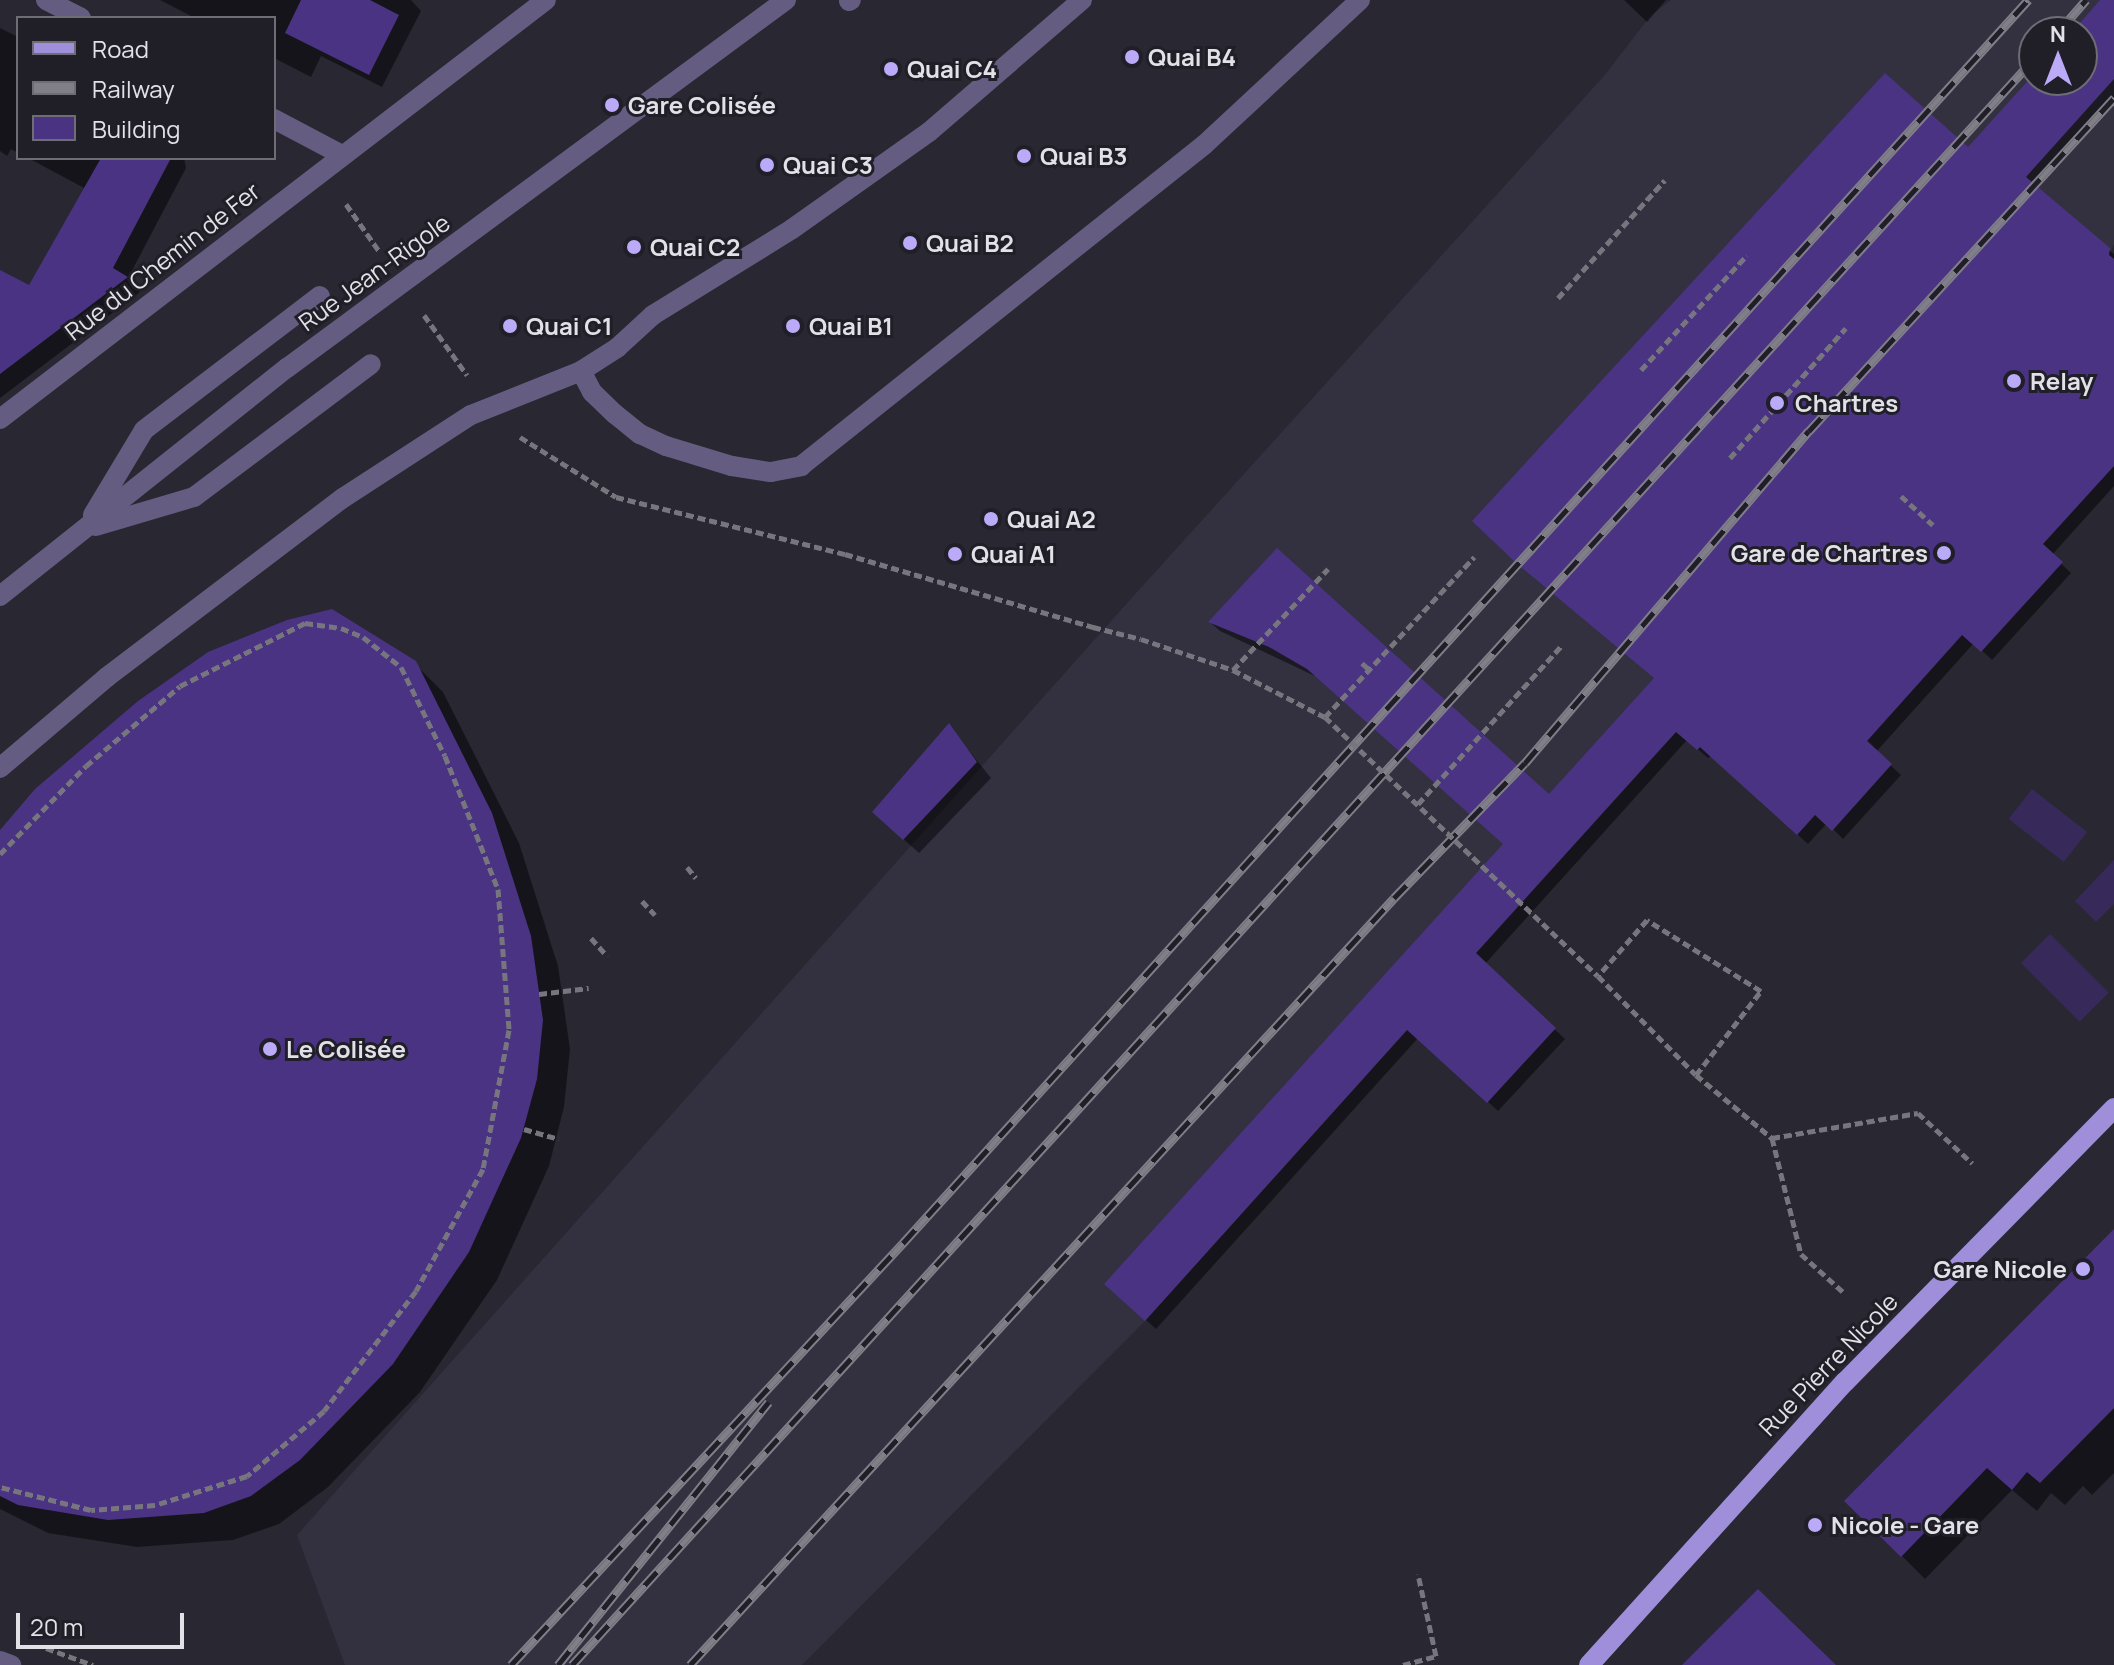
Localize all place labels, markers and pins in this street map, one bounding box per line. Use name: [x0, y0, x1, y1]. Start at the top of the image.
place label: Quai B4: [1148, 43, 1236, 71]
marker: Quai B4: [1123, 48, 1141, 66]
place label: Quai C4: [907, 55, 997, 83]
marker: Quai C4: [882, 60, 900, 78]
place label: Gare Colisée: [628, 91, 776, 119]
marker: Gare Colisée: [603, 96, 621, 114]
place label: Quai B3: [1040, 142, 1127, 170]
marker: Quai B3: [1015, 147, 1033, 165]
place label: Quai C3: [783, 151, 873, 179]
marker: Quai C3: [758, 156, 776, 174]
place label: Quai B2: [926, 229, 1014, 257]
place label: Quai C2: [650, 233, 740, 261]
marker: Quai B2: [901, 234, 919, 252]
marker: Quai C2: [625, 238, 643, 256]
place label: Quai C1: [526, 312, 613, 340]
place label: Quai B1: [809, 312, 893, 340]
marker: Quai C1: [501, 317, 519, 335]
marker: Quai B1: [784, 317, 802, 335]
place label: Relay: [2030, 367, 2094, 395]
marker: Relay: [2005, 372, 2023, 390]
place label: Chartres: [1795, 389, 1898, 417]
marker: Chartres: [1766, 392, 1788, 414]
place label: Quai A2: [1007, 505, 1096, 533]
marker: Quai A2: [982, 510, 1000, 528]
place label: Gare de Chartres: [1731, 539, 1928, 567]
place label: Quai A1: [971, 540, 1056, 568]
marker: Gare de Chartres: [1935, 544, 1953, 562]
marker: Quai A1: [946, 545, 964, 563]
place label: Le Colisée: [286, 1035, 406, 1063]
marker: Le Colisée: [261, 1040, 279, 1058]
place label: Gare Nicole: [1934, 1255, 2067, 1283]
marker: Gare Nicole: [2074, 1260, 2092, 1278]
place label: Nicole - Gare: [1831, 1511, 1979, 1539]
marker: Nicole - Gare: [1806, 1516, 1824, 1534]

